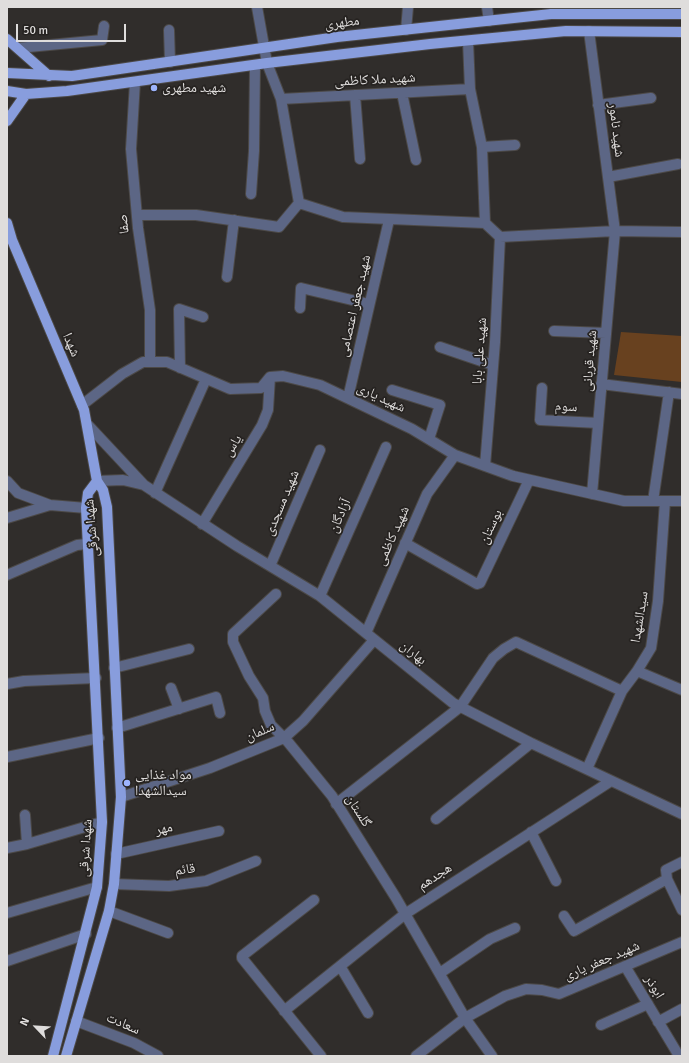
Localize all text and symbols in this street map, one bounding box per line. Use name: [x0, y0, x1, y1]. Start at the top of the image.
street label: مطهری: [324, 13, 360, 33]
scale bar: [18, 16, 128, 42]
text: 50 m: [23, 23, 48, 38]
street label: شهید ملا کاظمی: [334, 69, 416, 91]
place label: شهید مطهری: [162, 80, 226, 96]
marker: شهید مطهری: [149, 83, 159, 93]
street label: شهید نامور: [604, 102, 628, 158]
street label: صفا: [115, 213, 133, 235]
street label: شهید جعفر اعتصامی: [335, 253, 375, 359]
street label: شهید علی بابا: [469, 317, 491, 385]
street label: شهدا: [58, 330, 84, 360]
street label: شهید قربانی: [579, 330, 601, 392]
street label: شهید یاری: [354, 379, 408, 417]
street label: سوم: [554, 398, 578, 416]
street label: یاس: [220, 432, 246, 460]
street label: شهید مسجدی: [261, 468, 303, 538]
street label: آزادگان: [325, 496, 355, 536]
street label: شهدا شرقی: [81, 498, 103, 558]
street label: شهید کاظمی: [372, 504, 414, 568]
street label: بوستان: [476, 507, 506, 547]
street label: سیدالشهدا: [628, 590, 652, 644]
street label: بهاران: [396, 637, 430, 669]
street label: سلمان: [243, 718, 277, 746]
place label: مواد غذایی سیدالشهدا: [135, 767, 192, 800]
marker: مواد غذایی سیدالشهدا: [122, 778, 132, 788]
street label: گلستان: [342, 792, 374, 830]
street label: شهدا شرقی: [76, 819, 96, 877]
street label: مهر: [154, 819, 174, 839]
street label: قائم: [174, 860, 196, 880]
street label: هجدهم: [415, 860, 455, 894]
street label: شهید جعفر یاری: [562, 938, 642, 984]
street label: ابوذر: [640, 972, 668, 1002]
north arrow: [16, 1007, 56, 1047]
street label: سعادت: [104, 1009, 142, 1039]
text: N: [17, 1016, 32, 1028]

